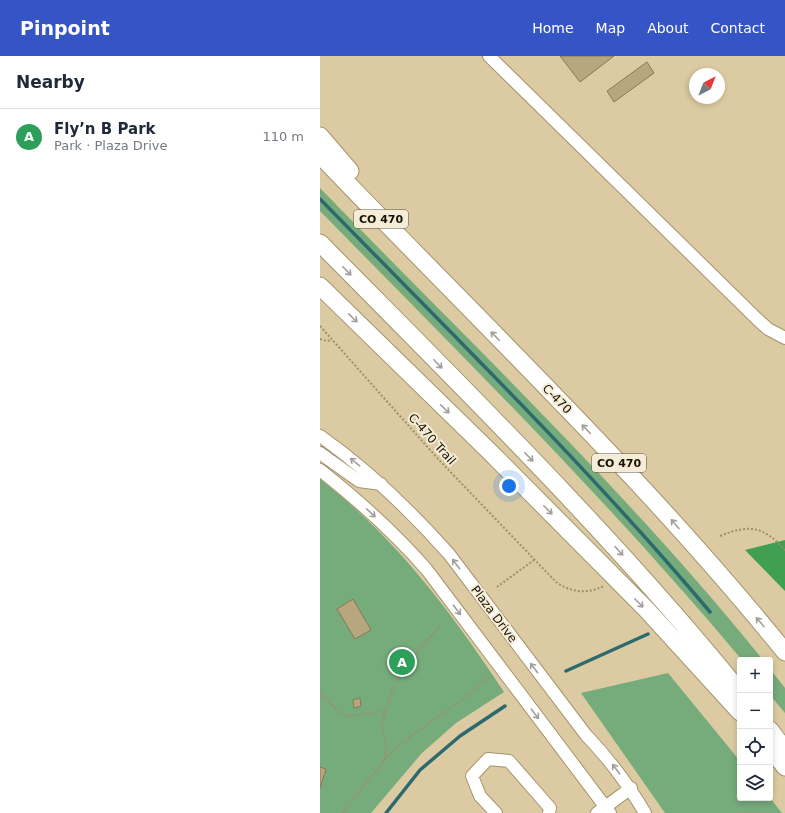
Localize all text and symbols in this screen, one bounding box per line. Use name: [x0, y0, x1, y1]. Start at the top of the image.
text: Pinpoint: [20, 17, 110, 39]
text: Home: [532, 20, 574, 36]
text: Map: [596, 20, 625, 36]
text: About: [647, 20, 689, 36]
text: Contact: [711, 20, 765, 36]
north arrow: [689, 68, 725, 104]
text: Nearby: [16, 72, 85, 92]
text: Fly’n B Park: [54, 120, 156, 138]
text: A: [24, 129, 34, 144]
text: 110 m: [262, 129, 304, 144]
text: Park · Plaza Drive: [54, 138, 168, 153]
road number: CO 470: [354, 210, 408, 228]
one-way arrow: [342, 266, 352, 276]
one-way arrow: [348, 313, 358, 323]
one-way arrow: [490, 331, 500, 341]
one-way arrow: [433, 359, 443, 369]
street label: C-470: [540, 381, 574, 417]
one-way arrow: [440, 404, 450, 414]
street label: C-470 Trail: [405, 411, 459, 467]
one-way arrow: [581, 424, 591, 434]
one-way arrow: [524, 452, 534, 462]
road number: CO 470: [592, 454, 646, 472]
one-way arrow: [350, 458, 361, 466]
your location: [499, 476, 519, 496]
one-way arrow: [543, 505, 553, 515]
one-way arrow: [366, 508, 376, 518]
one-way arrow: [670, 519, 680, 529]
one-way arrow: [614, 546, 623, 556]
one-way arrow: [452, 558, 461, 569]
street label: Plaza Drive: [468, 583, 520, 645]
one-way arrow: [634, 598, 644, 608]
one-way arrow: [453, 604, 461, 615]
one-way arrow: [756, 617, 765, 627]
pin: A: [389, 647, 415, 677]
map controls: [737, 657, 773, 801]
button: +: [737, 657, 773, 693]
one-way arrow: [530, 662, 539, 673]
button: −: [737, 693, 773, 729]
one-way arrow: [531, 708, 539, 719]
button: locate: [737, 729, 773, 765]
one-way arrow: [612, 763, 620, 774]
button: layers: [737, 765, 773, 801]

